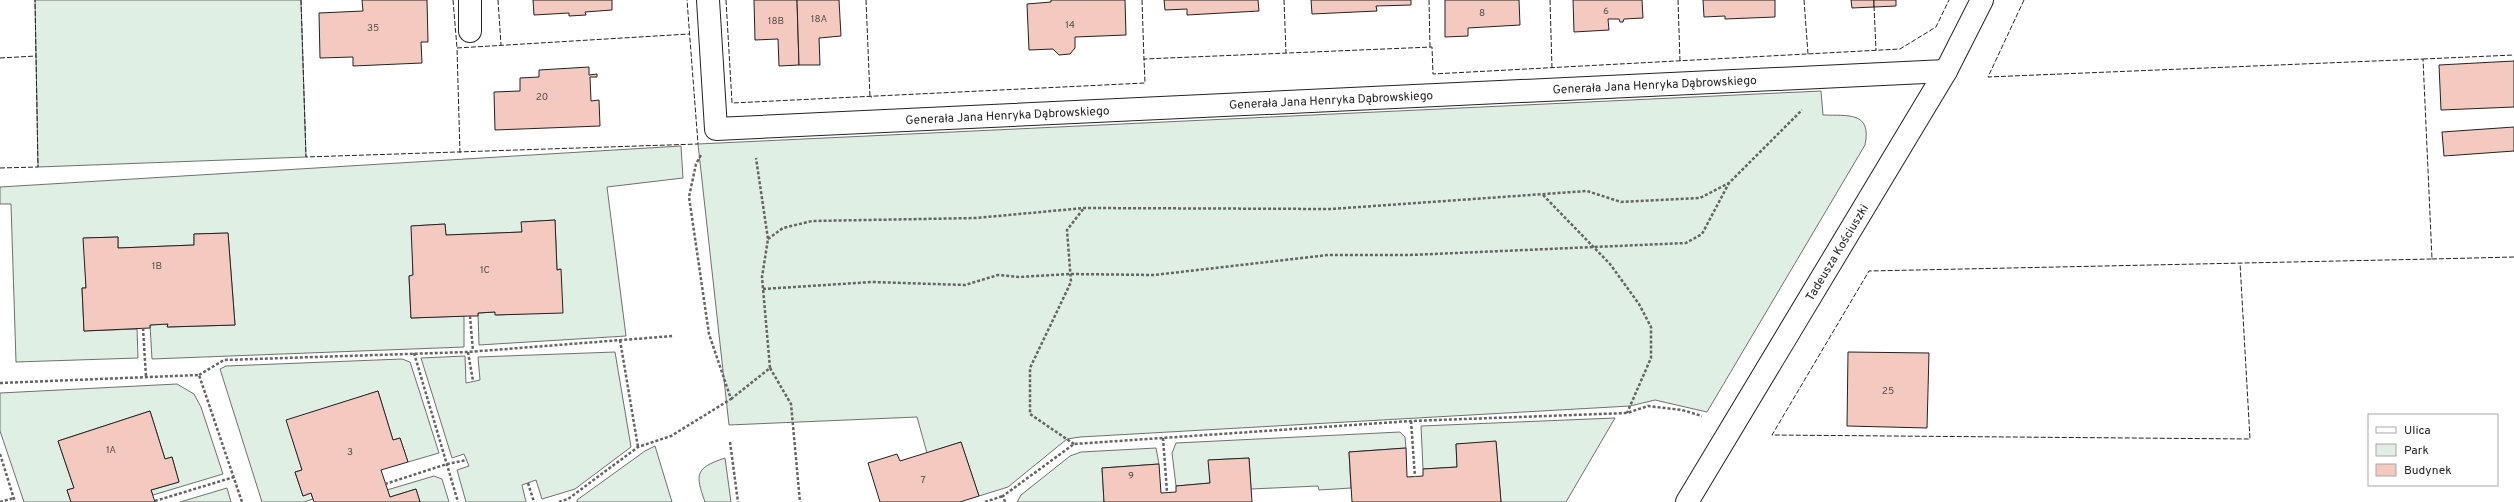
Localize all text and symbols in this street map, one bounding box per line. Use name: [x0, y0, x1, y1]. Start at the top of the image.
house number: 6: [1603, 5, 1609, 18]
house number: 8: [1479, 7, 1485, 20]
house number: 18A: [811, 13, 827, 26]
house number: 18B: [768, 15, 784, 28]
house number: 14: [1065, 19, 1075, 32]
house number: 35: [367, 22, 379, 35]
street label: Generała Jana Henryka Dąbrowskiego: [1552, 73, 1757, 99]
street label: Generała Jana Henryka Dąbrowskiego: [1229, 88, 1434, 114]
house number: 20: [536, 91, 548, 104]
street label: Generała Jana Henryka Dąbrowskiego: [905, 103, 1110, 129]
street label: Tadeusza Kościuszki: [1803, 202, 1873, 304]
house number: 1B: [152, 260, 162, 273]
house number: 1C: [480, 264, 490, 277]
house number: 25: [1882, 385, 1894, 398]
legend: [2368, 414, 2498, 486]
text: Ulica: [2404, 423, 2431, 439]
text: Park: [2404, 443, 2429, 459]
house number: 1A: [106, 444, 116, 457]
house number: 3: [347, 446, 353, 459]
text: Budynek: [2404, 463, 2452, 479]
house number: 9: [1128, 470, 1134, 483]
house number: 7: [920, 474, 926, 487]

